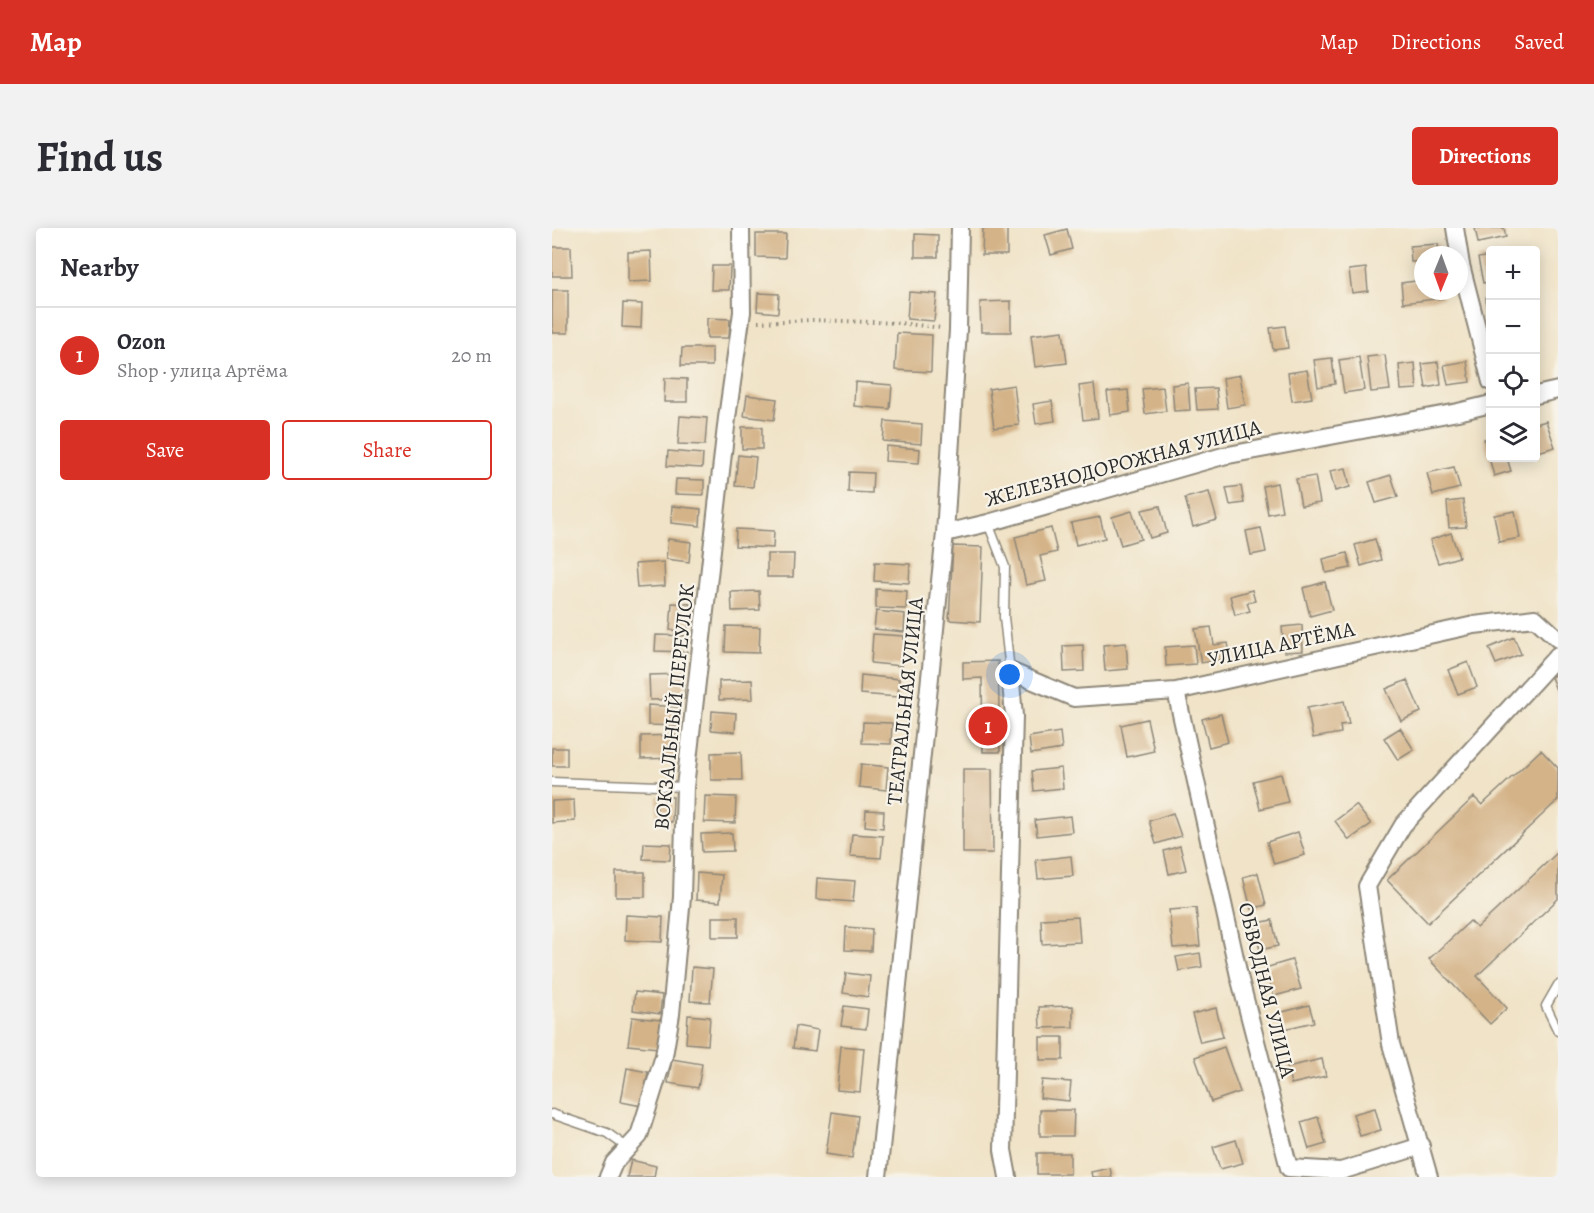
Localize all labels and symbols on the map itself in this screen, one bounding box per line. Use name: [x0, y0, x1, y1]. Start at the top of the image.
north arrow: [1414, 246, 1468, 300]
street label: ЖЕЛЕЗНОДОРОЖНАЯ УЛИЦА: [982, 413, 1265, 513]
street label: ВОКЗАЛЬНЫЙ ПЕРЕУЛОК: [647, 582, 701, 831]
street label: ТЕАТРАЛЬНАЯ УЛИЦА: [880, 595, 930, 806]
street label: УЛИЦА АРТЁМА: [1205, 615, 1358, 673]
your location: [995, 660, 1024, 689]
pin: 1: [968, 704, 1008, 748]
street label: ОБВОДНАЯ УЛИЦА: [1232, 899, 1303, 1081]

